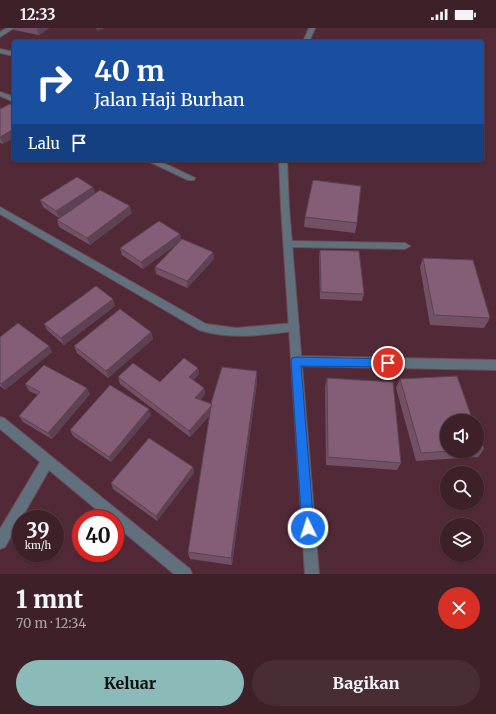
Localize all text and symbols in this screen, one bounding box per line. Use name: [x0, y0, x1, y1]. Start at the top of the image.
text: 12:33: [20, 5, 56, 24]
text: 40 m: [94, 53, 165, 89]
icon: right: [28, 56, 80, 108]
text: Jalan Haji Burhan: [94, 88, 245, 111]
icon: arrive: [68, 132, 90, 154]
text: Lalu: [28, 134, 60, 153]
pin: [371, 346, 405, 380]
icon: arrive: [377, 352, 399, 374]
map controls: [440, 414, 484, 562]
button: sound: [440, 414, 484, 458]
button: search: [440, 466, 484, 510]
position arrow: [287, 507, 329, 549]
speed limit sign: 40: [72, 510, 124, 562]
text: 39: [26, 518, 50, 543]
button: layers: [440, 518, 484, 562]
text: km/h: [25, 539, 51, 552]
text: 1 mnt: [16, 584, 83, 615]
button: close: [438, 587, 480, 629]
text: 70 m · 12:34: [16, 615, 86, 632]
button: Keluar: [16, 660, 244, 706]
button: Bagikan: [252, 660, 480, 706]

